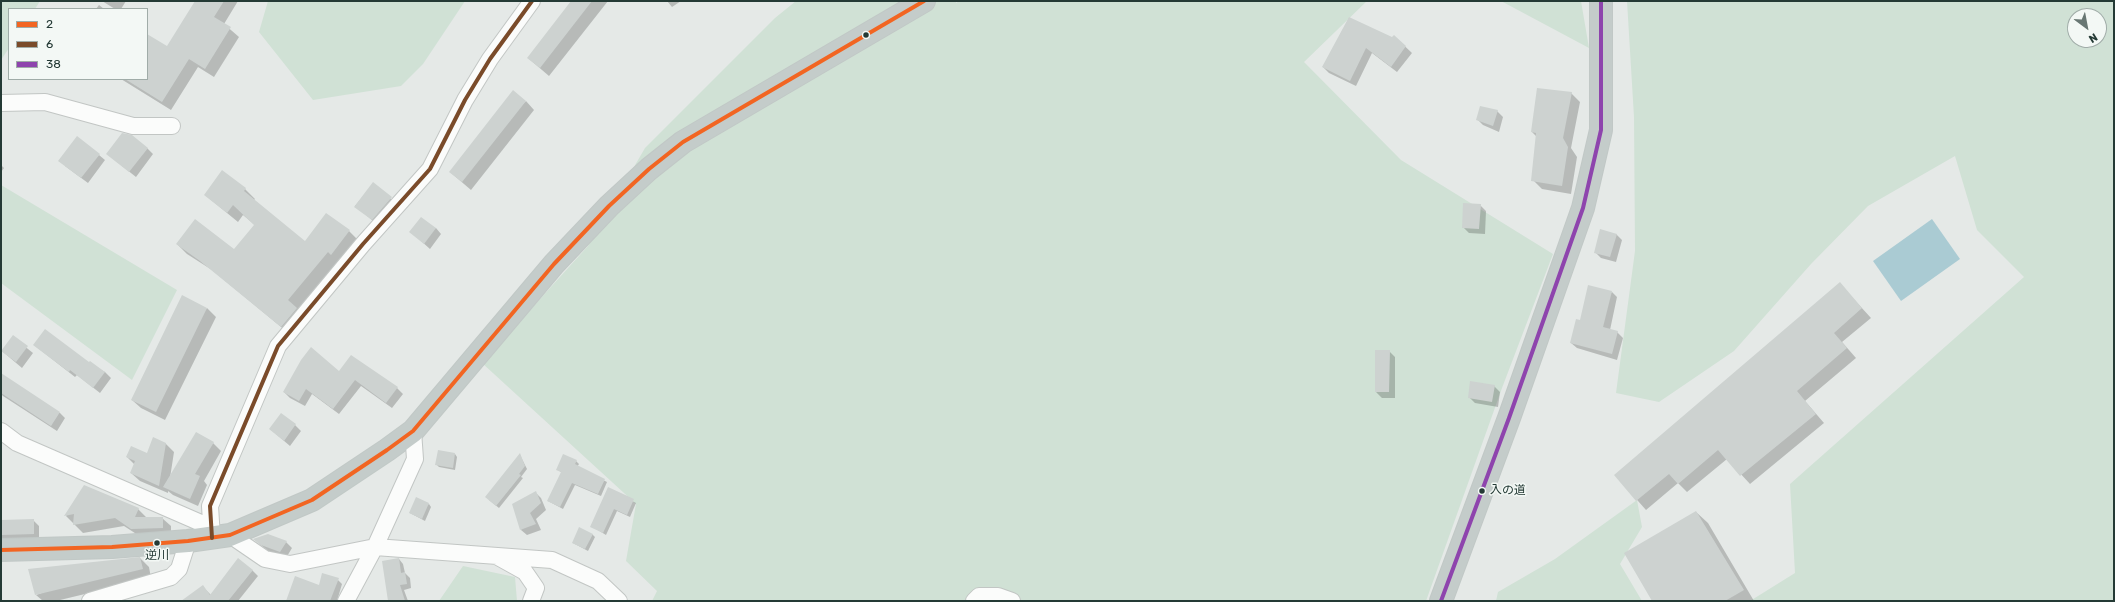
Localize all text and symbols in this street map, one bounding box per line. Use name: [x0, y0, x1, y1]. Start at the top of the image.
legend: [8, 8, 148, 80]
north arrow: [2067, 8, 2107, 48]
text: 2: [46, 17, 53, 31]
unlabelled marker: [861, 30, 871, 40]
text: N: [2086, 30, 2100, 45]
text: 6: [46, 37, 53, 51]
text: 38: [46, 57, 61, 71]
place label: 入の道: [1490, 484, 1526, 498]
marker: 入の道: [1477, 486, 1487, 496]
marker: 逆川: [152, 538, 162, 548]
place label: 逆川: [145, 549, 169, 563]

